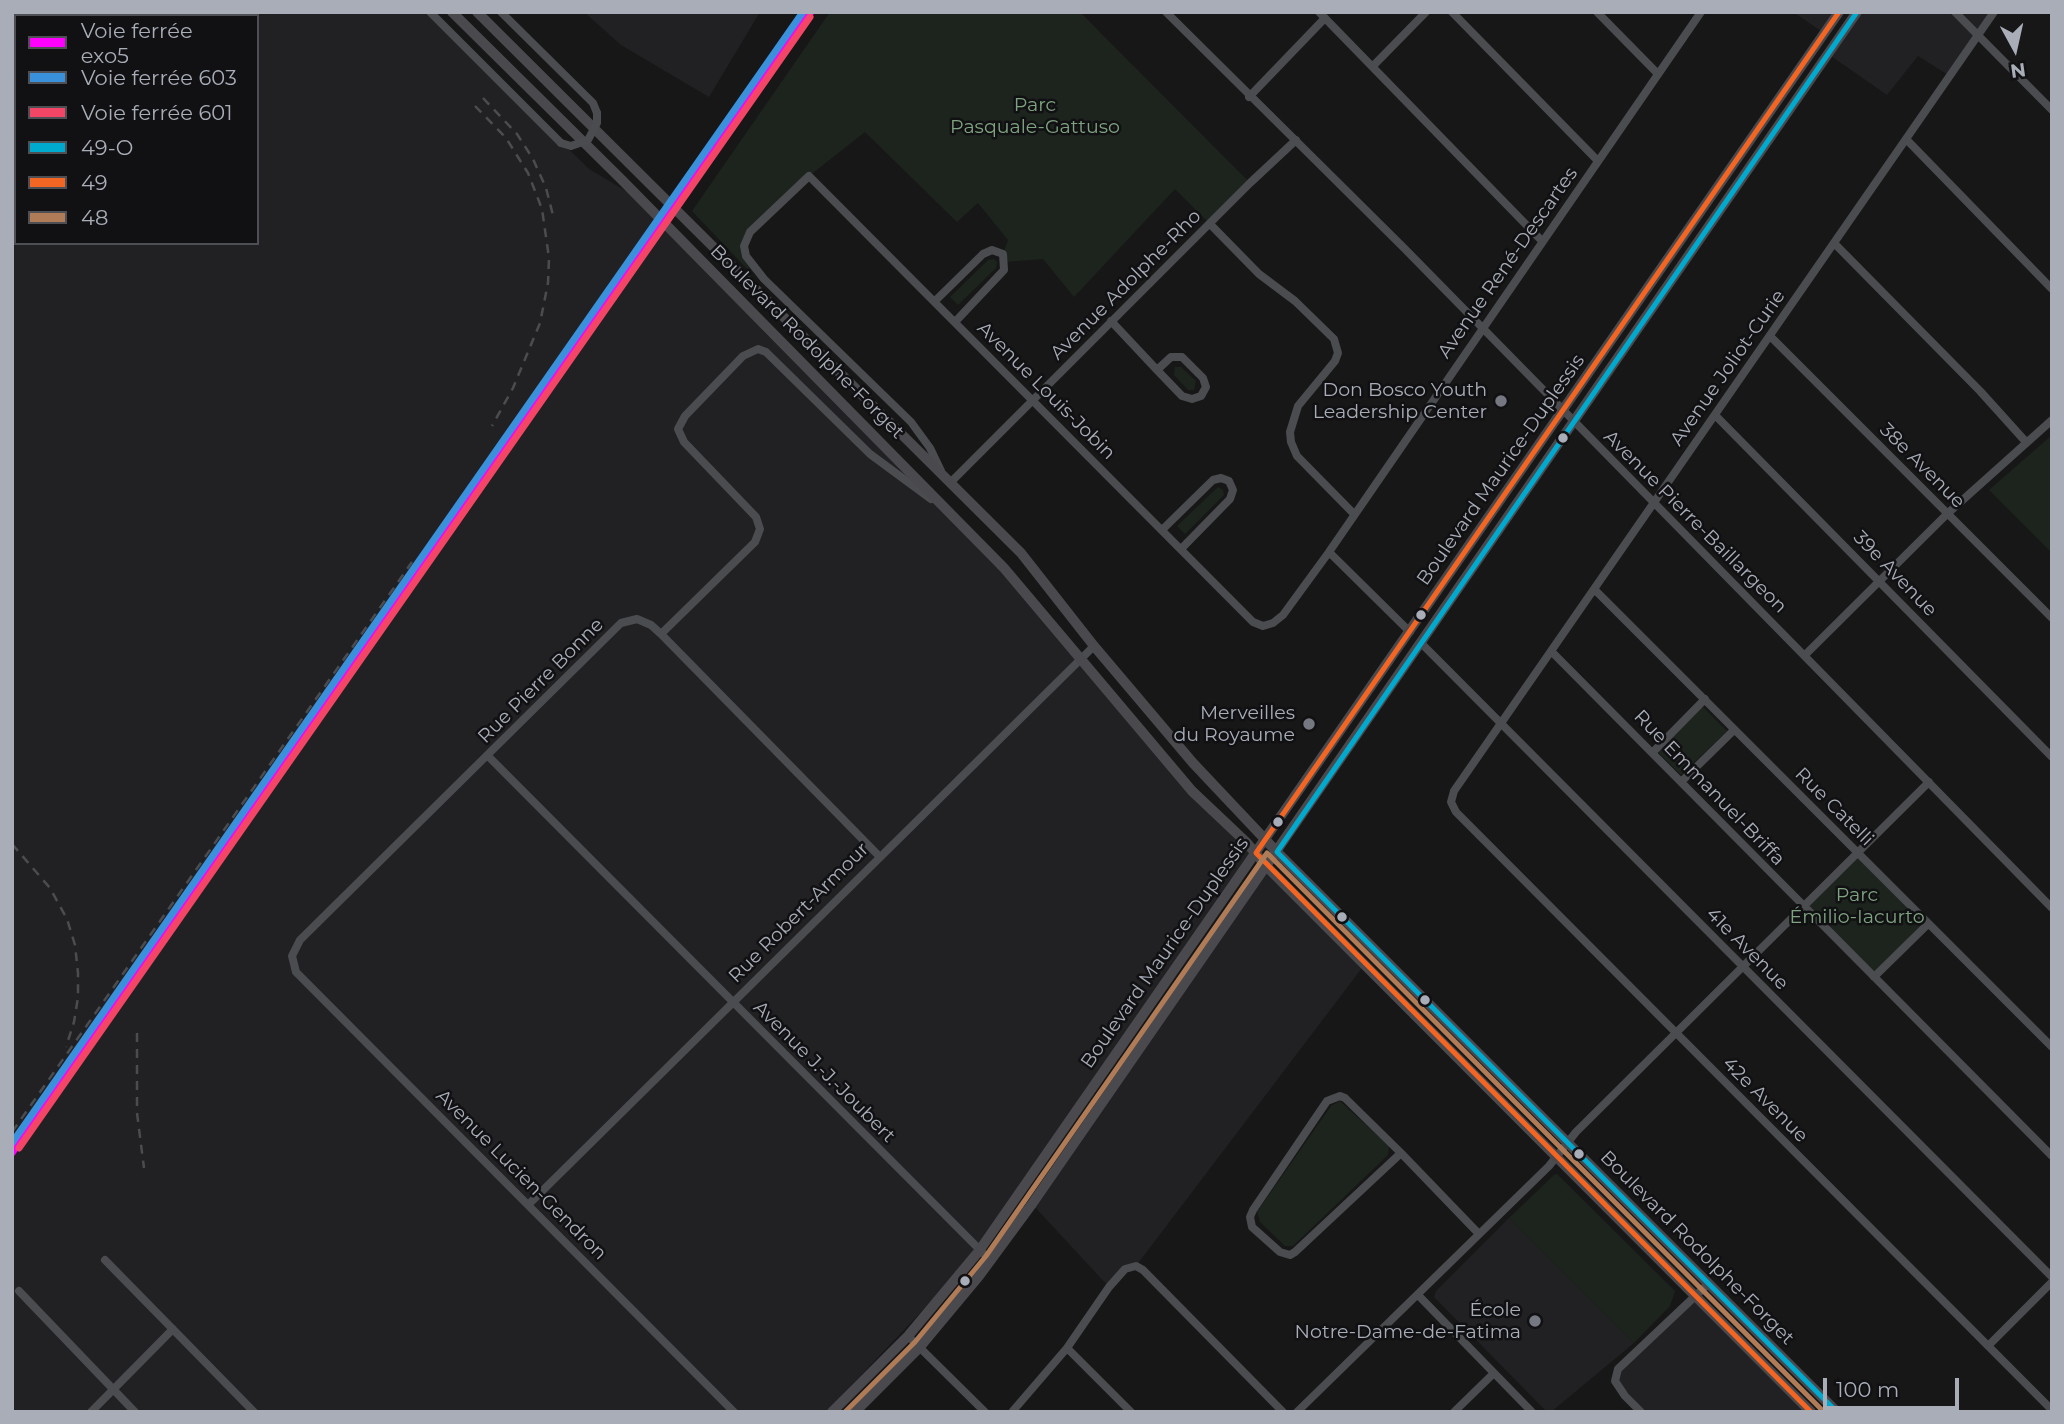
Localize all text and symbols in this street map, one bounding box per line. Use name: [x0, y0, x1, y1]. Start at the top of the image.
legend: [14, 14, 259, 245]
north arrow: [1980, 14, 2050, 84]
text: Voie ferrée exo5: [81, 18, 193, 68]
text: N: [2009, 58, 2027, 83]
text: Voie ferrée 603: [81, 65, 237, 90]
park label: Parc Pasquale-Gattuso: [950, 94, 1120, 138]
text: Voie ferrée 601: [81, 100, 233, 125]
text: 49-O: [81, 135, 133, 160]
street label: Avenue René-Descartes: [1433, 163, 1583, 363]
text: 49: [81, 170, 108, 195]
text: 48: [81, 205, 109, 230]
street label: Avenue Adolphe-Rho: [1046, 205, 1206, 365]
street label: Boulevard Rodolphe-Forget: [705, 240, 909, 444]
street label: Avenue Joliot-Curie: [1666, 286, 1790, 450]
street label: Avenue Louis-Jobin: [972, 317, 1120, 465]
street label: Boulevard Maurice-Duplessis: [1412, 350, 1590, 590]
place label: Don Bosco Youth Leadership Center: [1313, 379, 1487, 423]
marker: Don Bosco Youth Leadership Center: [1493, 393, 1509, 409]
street label: 38e Avenue: [1875, 419, 1969, 513]
street label: Avenue Pierre-Baillargeon: [1599, 426, 1791, 618]
unlabelled marker: [1556, 431, 1570, 445]
street label: 39e Avenue: [1848, 526, 1942, 622]
unlabelled marker: [1414, 608, 1428, 622]
street label: Rue Pierre Bonne: [474, 614, 608, 748]
place label: Merveilles du Royaume: [1173, 702, 1295, 746]
street label: Rue Emmanuel-Briffa: [1629, 705, 1789, 871]
marker: Merveilles du Royaume: [1301, 716, 1317, 732]
street label: Rue Catelli: [1790, 763, 1878, 851]
unlabelled marker: [1271, 815, 1285, 829]
street label: Boulevard Maurice-Duplessis: [1076, 833, 1254, 1073]
street label: Rue Robert-Armour: [724, 838, 874, 988]
park label: Parc Émilio-Iacurto: [1789, 884, 1925, 928]
street label: 41e Avenue: [1701, 903, 1793, 995]
unlabelled marker: [1335, 910, 1349, 924]
unlabelled marker: [1418, 993, 1432, 1007]
street label: Avenue J.-J.-Joubert: [748, 996, 900, 1148]
street label: 42e Avenue: [1718, 1053, 1812, 1147]
street label: Avenue Lucien-Gendron: [431, 1085, 611, 1265]
street label: Boulevard Rodolphe-Forget: [1595, 1146, 1799, 1350]
unlabelled marker: [1572, 1147, 1586, 1161]
unlabelled marker: [958, 1274, 972, 1288]
place label: École Notre-Dame-de-Fatima: [1295, 1299, 1521, 1343]
marker: École Notre-Dame-de-Fatima: [1527, 1313, 1543, 1329]
scale bar: [1826, 1364, 1962, 1408]
text: 100 m: [1836, 1377, 1899, 1402]

